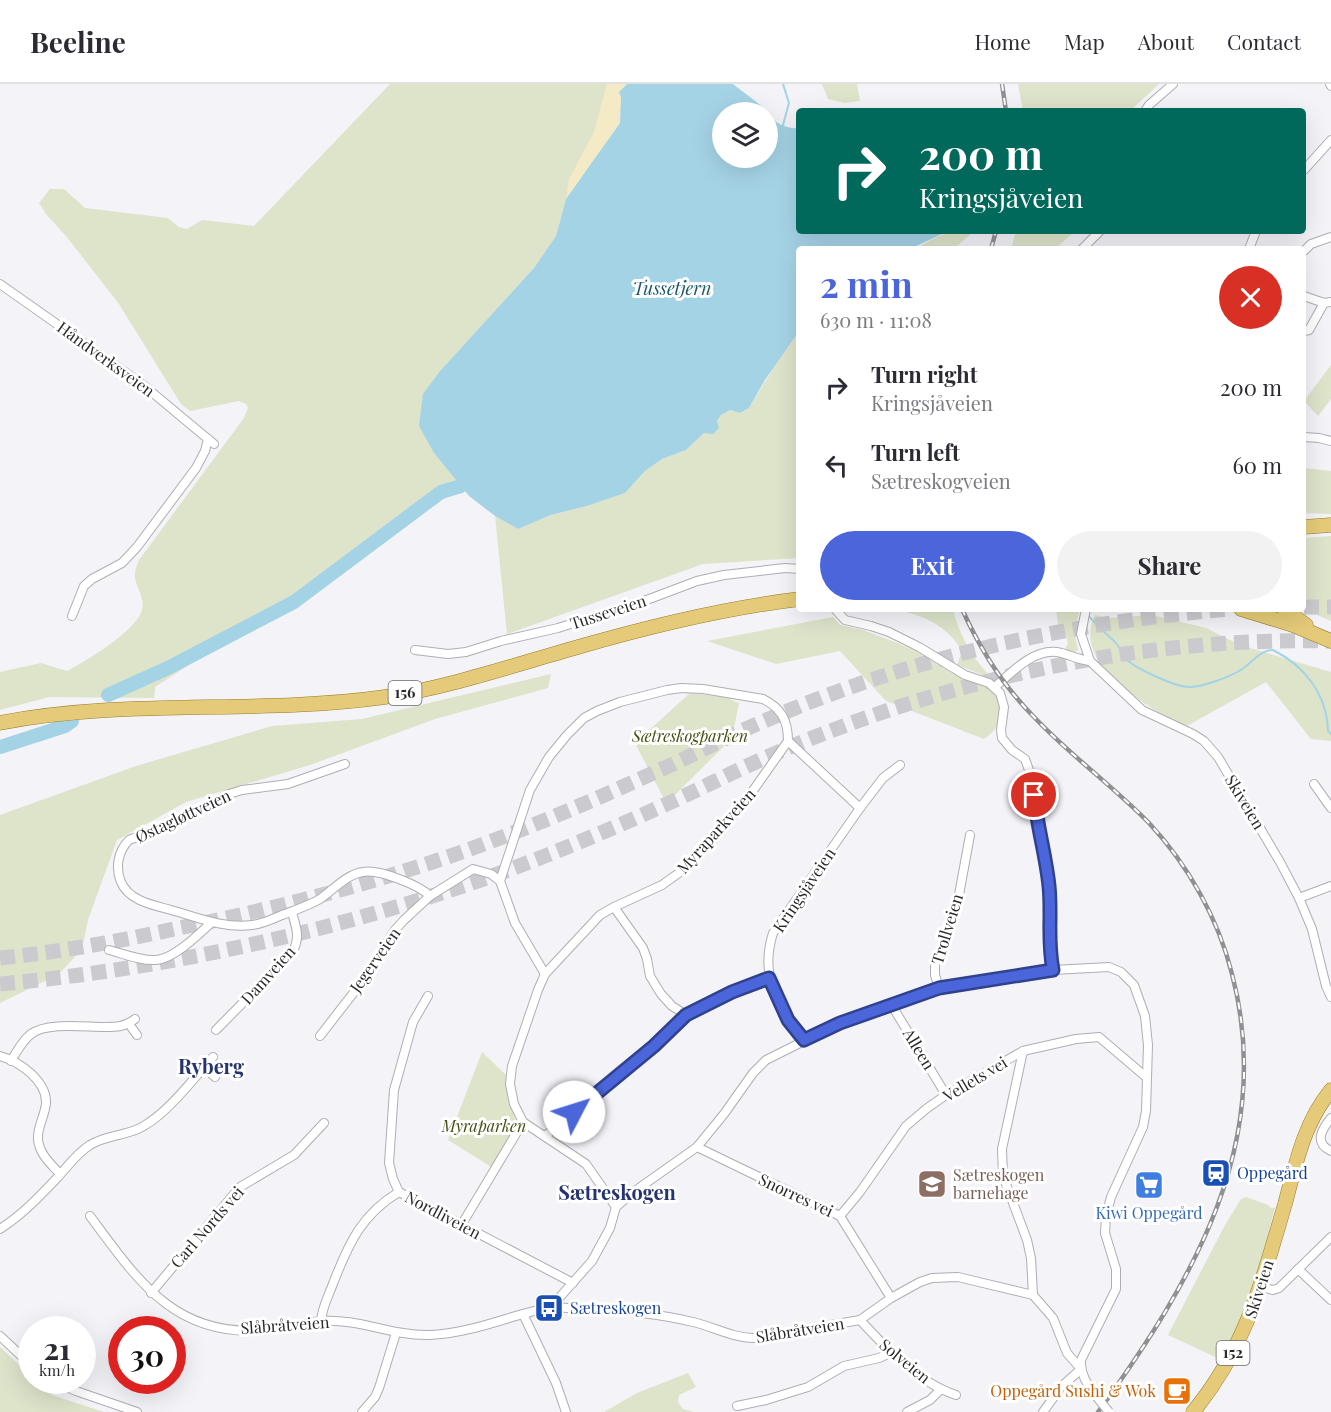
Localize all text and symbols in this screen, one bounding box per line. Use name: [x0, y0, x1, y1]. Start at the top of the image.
text: Beeline: [30, 23, 126, 60]
text: Home: [975, 27, 1031, 55]
text: Map: [1064, 27, 1105, 55]
text: About: [1138, 27, 1194, 55]
text: Contact: [1227, 27, 1301, 55]
map controls: [712, 102, 778, 168]
button: layers: [712, 102, 778, 168]
text: 200 m: [919, 125, 1043, 181]
icon: right: [820, 132, 898, 210]
text: Kringsjåveien: [919, 179, 1083, 215]
text: 2 min: [820, 259, 913, 307]
button: close: [1219, 266, 1282, 329]
water label: Tussetjern: [633, 276, 711, 300]
text: 630 m · 11:08: [820, 306, 932, 333]
street label: Håndverksveien: [53, 316, 160, 401]
text: Turn right: [871, 359, 977, 389]
icon: right: [820, 371, 853, 404]
text: 200 m: [1220, 372, 1282, 402]
text: Kringsjåveien: [871, 389, 993, 416]
text: Turn left: [871, 437, 960, 467]
icon: left: [820, 449, 853, 482]
text: 60 m: [1232, 450, 1282, 480]
text: Sætreskogveien: [871, 467, 1011, 494]
button: Exit: [820, 531, 1045, 600]
button: Share: [1057, 531, 1282, 600]
street label: Tusseveien: [567, 589, 649, 634]
road number: 156: [388, 681, 422, 705]
park label: Sætreskogparken: [631, 725, 748, 746]
pin: [1008, 769, 1059, 820]
street label: Skiveien: [1221, 771, 1270, 833]
icon: arrive: [1017, 778, 1050, 811]
street label: Myraparkveien: [672, 783, 760, 878]
street label: Østagløttveien: [132, 784, 234, 847]
street label: Kringsjåveien: [768, 843, 840, 936]
street label: Trollveien: [926, 891, 967, 967]
street label: Jegerveien: [344, 923, 405, 997]
street label: Damveien: [236, 941, 300, 1008]
street label: Alleen: [898, 1023, 940, 1074]
street label: Vellets vei: [938, 1051, 1011, 1106]
district label: Ryberg: [178, 1052, 244, 1079]
position arrow: [542, 1080, 606, 1144]
park label: Myraparken: [441, 1115, 526, 1136]
station icon: Oppegård: [1200, 1157, 1232, 1189]
place label: Oppegård: [1237, 1162, 1308, 1183]
place label: Sætreskogen barnehage: [953, 1164, 1045, 1203]
street label: Snorres vei: [755, 1168, 837, 1221]
school or university icon: Sætreskogen barnehage: [916, 1168, 948, 1200]
supermarket icon: Kiwi Oppegård: [1133, 1169, 1165, 1201]
district label: Sætreskogen: [558, 1178, 676, 1205]
street label: Carl Nords vei: [165, 1181, 248, 1272]
street label: Nordliveien: [402, 1186, 485, 1244]
place label: Kiwi Oppegård: [1095, 1202, 1203, 1223]
street label: Skiveien: [1239, 1257, 1278, 1321]
bus stop icon: Sætreskogen: [533, 1292, 565, 1324]
place label: Sætreskogen: [570, 1297, 662, 1318]
street label: Slåbråtveien: [240, 1311, 331, 1338]
street label: Slåbråtveien: [754, 1312, 846, 1347]
speed limit sign: 30: [108, 1316, 186, 1394]
text: 21: [43, 1328, 71, 1368]
street label: Solveien: [875, 1334, 936, 1388]
road number: 152: [1216, 1341, 1250, 1365]
text: km/h: [39, 1360, 75, 1380]
cafe icon: Oppegård Sushi & Wok: [1161, 1375, 1193, 1407]
place label: Oppegård Sushi & Wok: [990, 1380, 1156, 1401]

